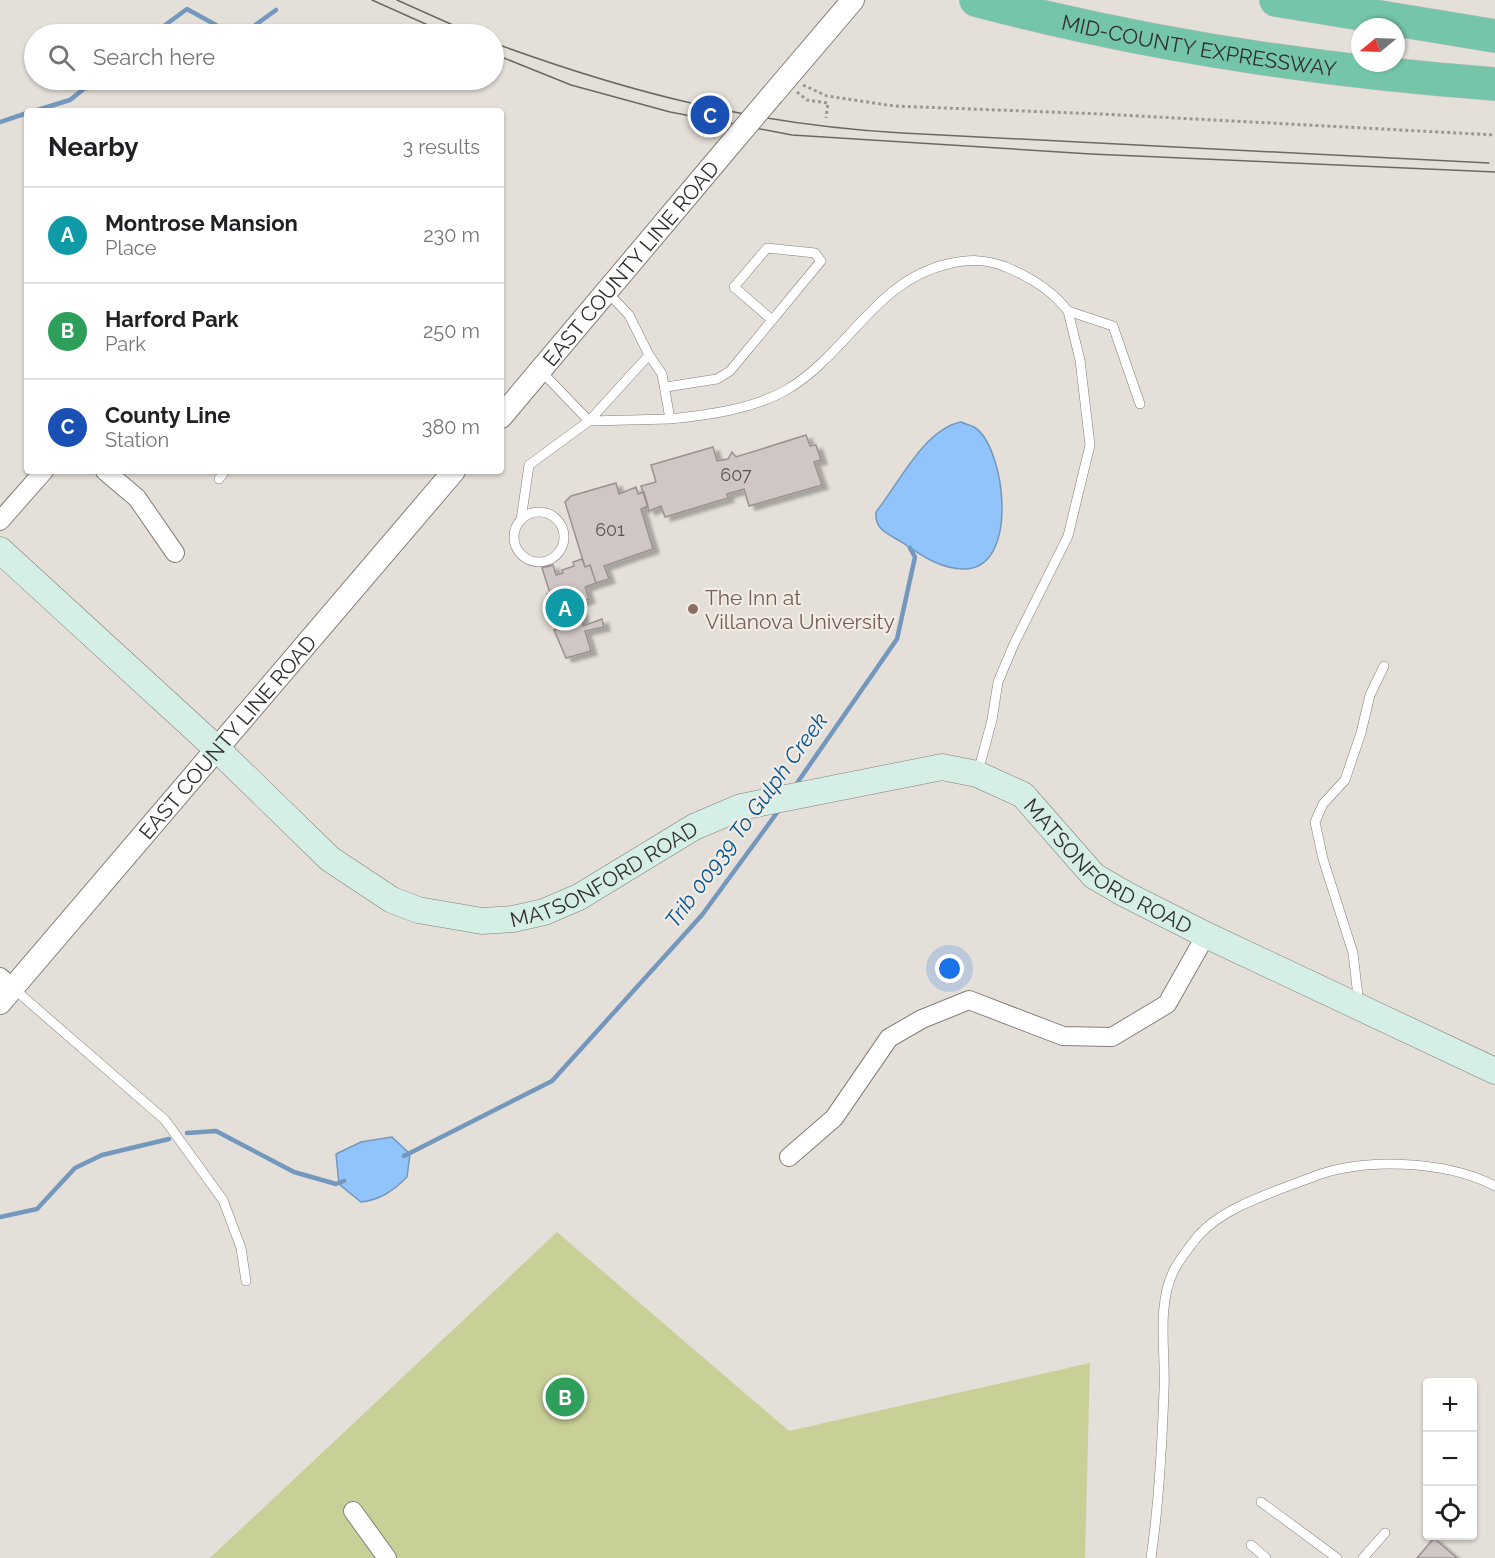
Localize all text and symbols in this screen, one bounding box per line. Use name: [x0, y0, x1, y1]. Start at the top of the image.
street label: MID-COUNTY EXPRESSWAY: [1059, 9, 1338, 81]
north arrow: [1351, 18, 1405, 72]
search box: [24, 24, 504, 90]
icon: search: [45, 41, 78, 74]
text: Search here: [93, 44, 215, 70]
pin: C: [690, 92, 730, 138]
text: Nearby: [48, 132, 138, 162]
text: 3 results: [402, 135, 480, 159]
street label: EAST COUNTY LINE ROAD: [537, 156, 724, 371]
text: Montrose Mansion: [105, 210, 298, 236]
text: A: [61, 223, 74, 247]
text: 230 m: [423, 223, 480, 247]
text: Place: [105, 236, 156, 260]
text: Harford Park: [105, 306, 239, 332]
text: B: [61, 319, 74, 343]
text: 250 m: [423, 319, 480, 343]
text: Park: [105, 332, 146, 356]
text: County Line: [105, 402, 230, 428]
text: C: [61, 415, 74, 439]
text: 380 m: [422, 415, 480, 439]
text: Station: [105, 428, 169, 452]
house number: 607: [720, 464, 752, 485]
house number: 601: [595, 519, 625, 540]
place label: The Inn at Villanova University: [705, 585, 895, 634]
pin: A: [546, 586, 584, 630]
marker: The Inn at Villanova University: [686, 602, 700, 616]
street label: EAST COUNTY LINE ROAD: [133, 630, 321, 844]
water label: Trib 00939 To Gulph Creek: [659, 707, 833, 932]
street label: MATSONFORD ROAD: [1019, 793, 1196, 938]
street label: MATSONFORD ROAD: [508, 815, 702, 932]
your location: [935, 954, 964, 983]
pin: B: [546, 1374, 584, 1420]
map controls: [1423, 1378, 1477, 1540]
button: +: [1423, 1378, 1477, 1432]
button: −: [1423, 1432, 1477, 1486]
button: locate: [1423, 1486, 1477, 1540]

